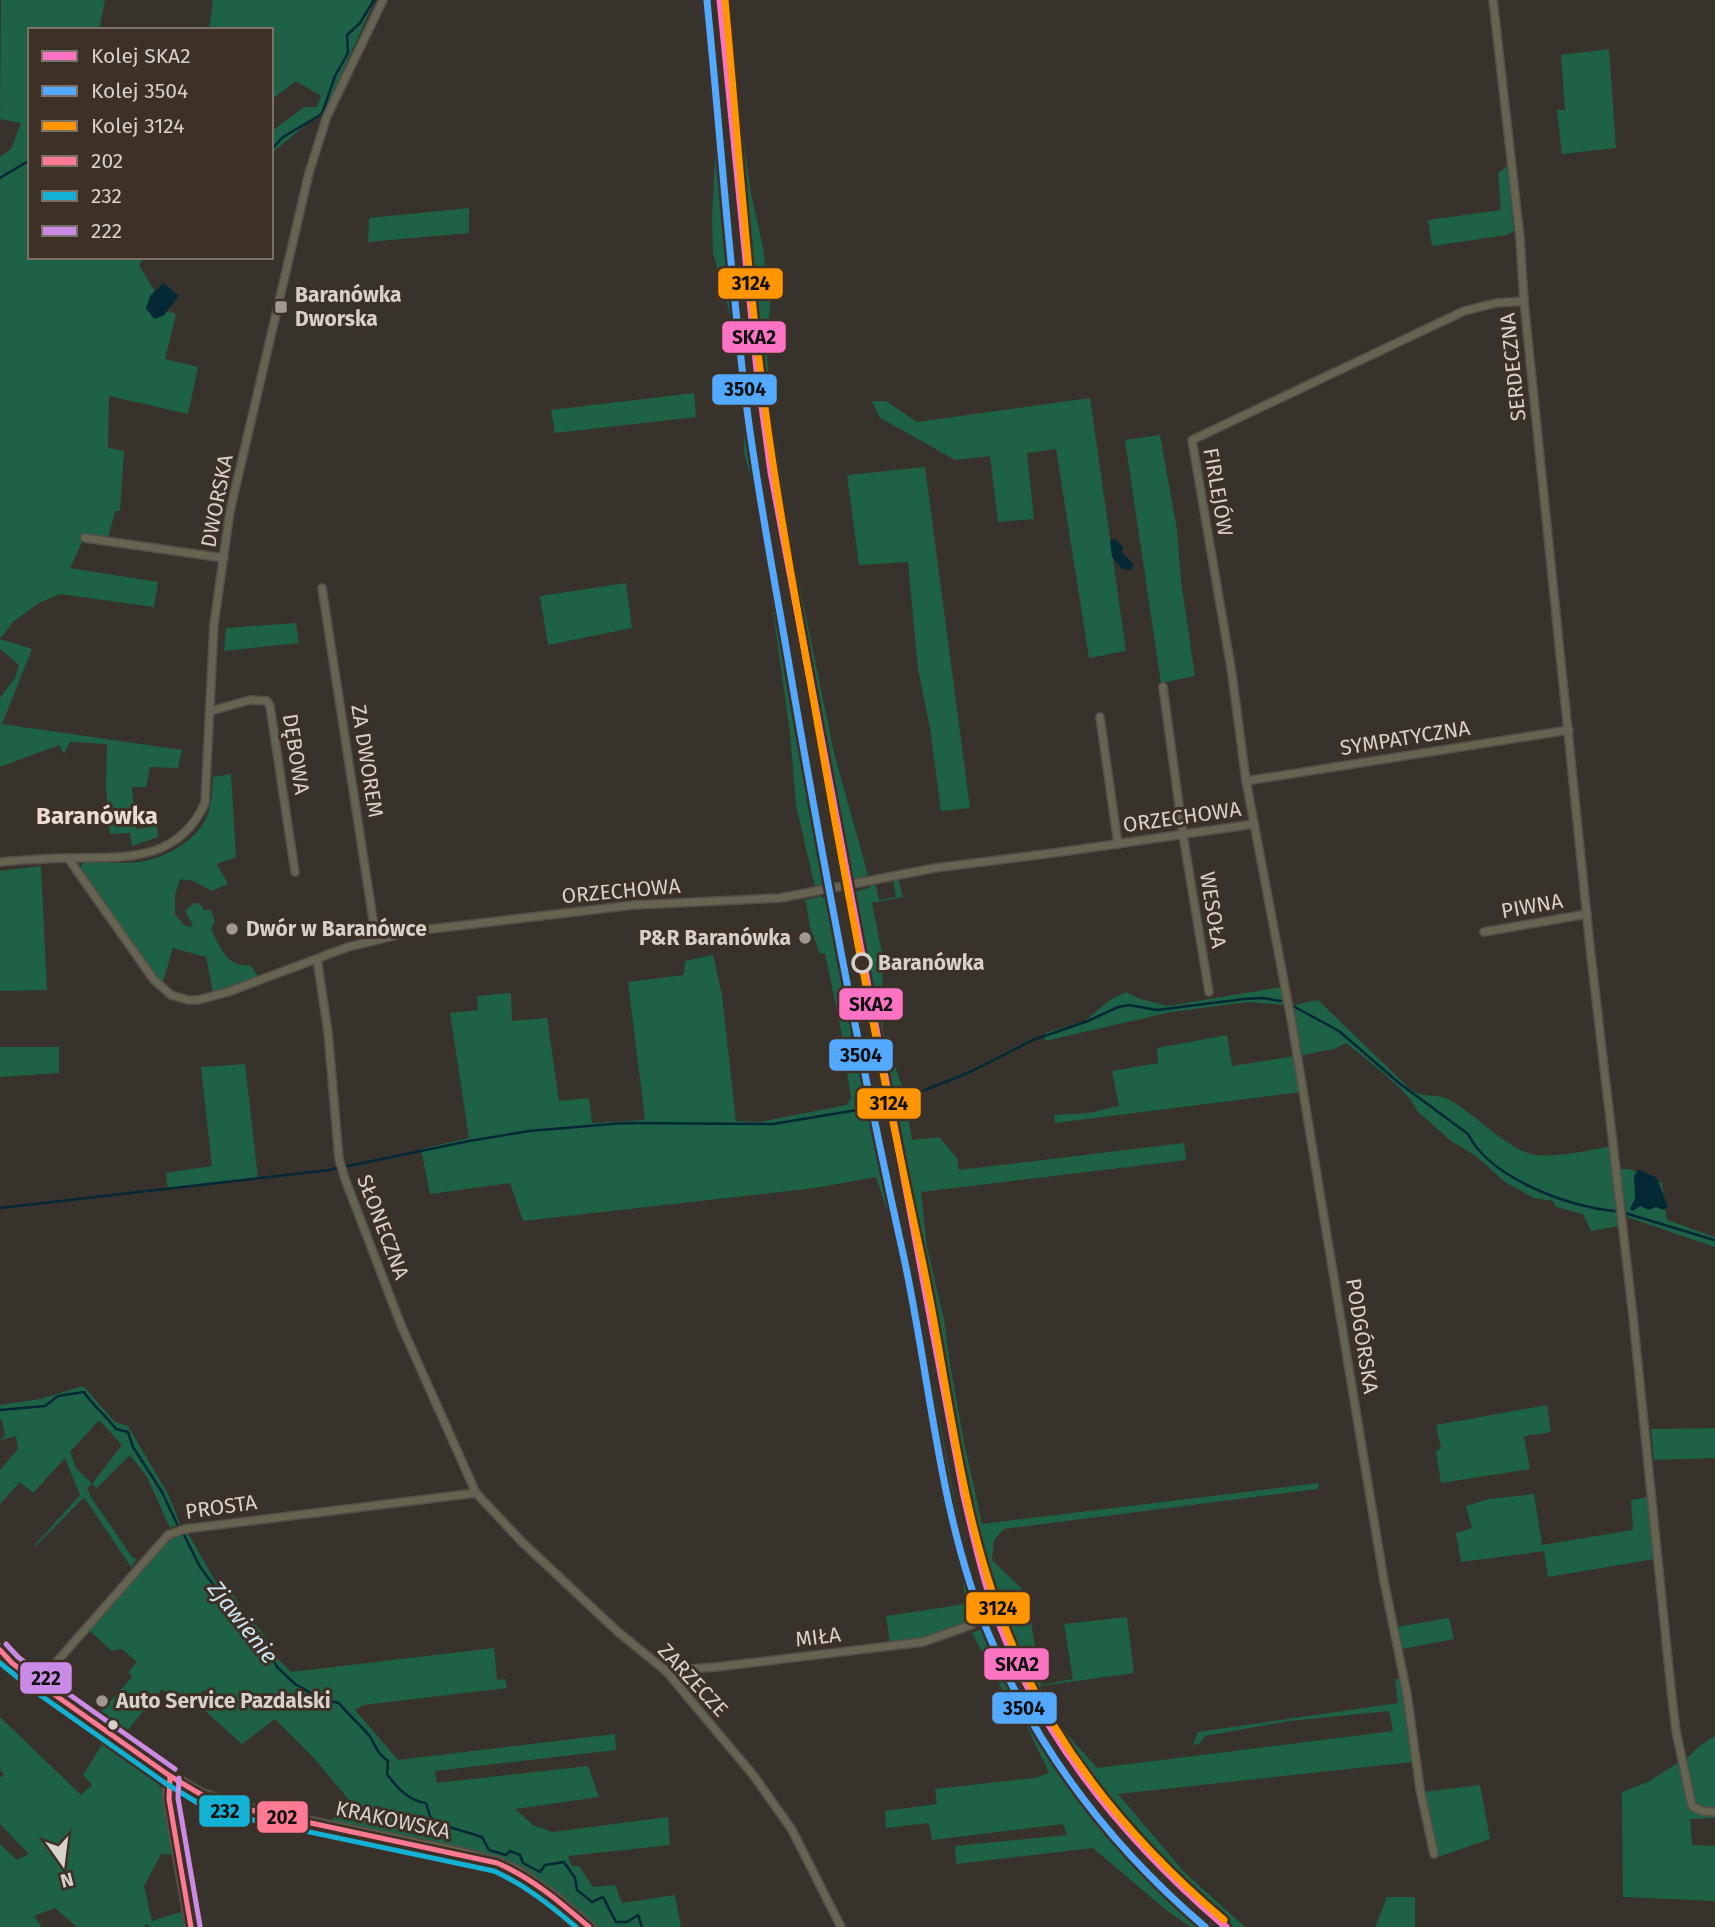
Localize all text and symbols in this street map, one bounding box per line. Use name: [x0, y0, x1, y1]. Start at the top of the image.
legend: [28, 28, 273, 259]
text: Kolej SKA2: [91, 43, 191, 69]
text: Kolej 3504: [91, 78, 188, 104]
text: Kolej 3124: [91, 113, 184, 139]
text: 202: [91, 148, 123, 174]
text: 232: [91, 183, 122, 209]
text: 222: [91, 218, 122, 244]
line badge: 3124: [717, 267, 784, 300]
text: 3124: [731, 272, 770, 295]
place label: Baranówka Dworska: [295, 282, 402, 332]
marker: Baranówka Dworska: [273, 299, 289, 315]
street label: SERDECZNA: [1494, 312, 1532, 422]
line badge: SKA2: [721, 320, 787, 354]
text: SKA2: [732, 326, 776, 349]
line badge: 3504: [711, 373, 778, 406]
text: 3504: [723, 378, 766, 401]
street label: FIRLEJÓW: [1197, 446, 1239, 538]
street label: DWORSKA: [195, 452, 239, 550]
street label: ZA DWOREM: [345, 703, 389, 819]
street label: DĘBOWA: [277, 712, 315, 796]
street label: SYMPATYCZNA: [1338, 715, 1472, 761]
street label: ORZECHOWA: [1121, 796, 1243, 838]
district label: Baranówka: [36, 802, 158, 830]
street label: WESOŁA: [1194, 870, 1232, 950]
street label: ORZECHOWA: [561, 873, 681, 909]
street label: PIWNA: [1499, 888, 1565, 924]
place label: Dwór w Baranówce: [246, 916, 427, 942]
marker: Dwór w Baranówce: [224, 921, 240, 937]
place label: P&R Baranówka: [639, 925, 791, 951]
marker: P&R Baranówka: [797, 930, 813, 946]
place label: Baranówka: [878, 950, 985, 976]
marker: Baranówka: [852, 953, 872, 973]
line badge: SKA2: [838, 987, 904, 1021]
text: SKA2: [849, 993, 893, 1016]
line badge: 3504: [828, 1038, 894, 1072]
text: 3504: [839, 1044, 882, 1067]
line badge: 3124: [856, 1087, 922, 1120]
text: 3124: [869, 1092, 908, 1115]
street label: SŁONECZNA: [351, 1171, 415, 1283]
street label: PODGÓRSKA: [1340, 1276, 1384, 1396]
street label: PROSTA: [184, 1489, 258, 1525]
water label: Zjawienie: [201, 1574, 284, 1669]
line badge: 3124: [965, 1591, 1031, 1625]
text: 3124: [978, 1597, 1017, 1620]
street label: MIŁA: [794, 1621, 842, 1653]
street label: ZARZECZE: [652, 1638, 734, 1722]
line badge: SKA2: [983, 1647, 1050, 1681]
text: SKA2: [995, 1653, 1039, 1676]
line badge: 222: [19, 1661, 73, 1695]
text: 222: [31, 1667, 61, 1690]
place label: Auto Service Pazdalski: [115, 1688, 331, 1714]
line badge: 3504: [991, 1691, 1058, 1725]
marker: Auto Service Pazdalski: [94, 1693, 110, 1709]
text: 3504: [1002, 1697, 1045, 1720]
unlabelled marker: [106, 1718, 120, 1732]
line badge: 232: [198, 1794, 251, 1828]
street label: KRAKOWSKA: [333, 1795, 453, 1845]
text: 232: [210, 1800, 240, 1823]
line badge: 202: [256, 1800, 309, 1834]
text: 202: [267, 1806, 297, 1829]
north arrow: [28, 1829, 98, 1899]
text: N: [58, 1867, 76, 1893]

